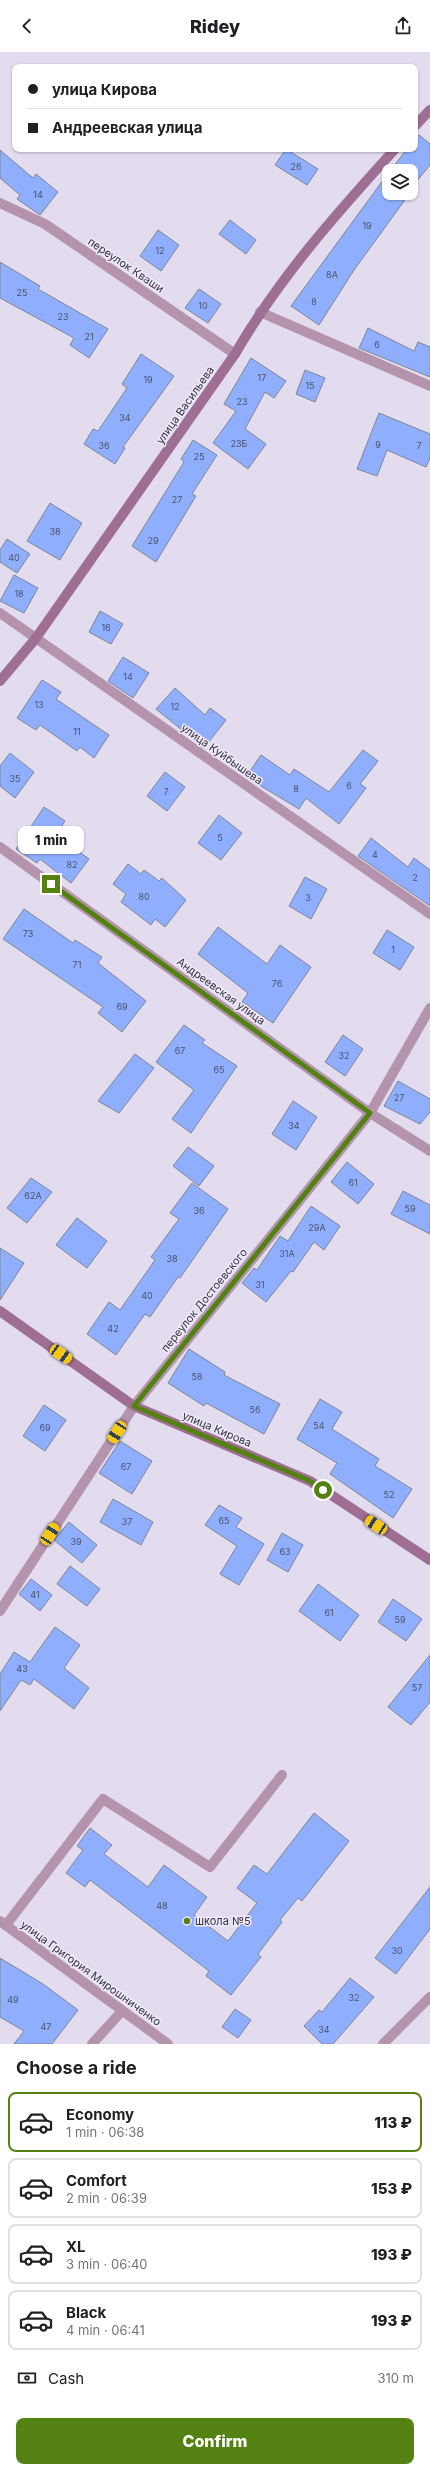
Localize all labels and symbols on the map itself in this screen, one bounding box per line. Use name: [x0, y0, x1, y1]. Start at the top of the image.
house number: 26: [290, 161, 302, 172]
house number: 14: [33, 189, 43, 200]
house number: 19: [362, 220, 372, 231]
street label: переулок Кваши: [85, 234, 167, 296]
house number: 12: [155, 245, 165, 256]
house number: 8А: [326, 269, 338, 280]
house number: 25: [17, 287, 27, 298]
house number: 8: [311, 296, 317, 307]
house number: 10: [198, 300, 208, 311]
house number: 23: [57, 311, 69, 322]
house number: 21: [84, 331, 94, 342]
house number: 6: [374, 339, 380, 350]
street label: улица Васильева: [153, 363, 217, 447]
house number: 17: [258, 372, 266, 383]
house number: 19: [143, 374, 153, 385]
house number: 15: [305, 380, 315, 391]
house number: 23: [236, 396, 248, 407]
house number: 34: [119, 412, 131, 423]
house number: 23Б: [231, 438, 248, 449]
house number: 9: [375, 439, 381, 450]
house number: 36: [98, 440, 110, 451]
house number: 7: [416, 440, 422, 451]
house number: 25: [194, 451, 204, 462]
house number: 27: [172, 494, 182, 505]
house number: 38: [49, 526, 61, 537]
house number: 29: [147, 535, 159, 546]
house number: 40: [8, 552, 20, 563]
house number: 18: [14, 588, 24, 599]
house number: 16: [101, 622, 111, 633]
house number: 14: [123, 671, 133, 682]
house number: 13: [34, 699, 44, 710]
house number: 12: [170, 701, 180, 712]
street label: улица Куйбышева: [178, 721, 266, 787]
house number: 11: [73, 726, 81, 737]
house number: 35: [9, 773, 21, 784]
house number: 6: [346, 780, 352, 791]
house number: 8: [293, 783, 299, 794]
house number: 7: [163, 786, 169, 797]
callout: 1 min: [18, 826, 84, 854]
house number: 5: [217, 832, 223, 843]
house number: 4: [372, 849, 378, 860]
house number: 82: [66, 859, 78, 870]
house number: 2: [412, 872, 418, 883]
route end: [42, 875, 60, 893]
house number: 80: [138, 891, 150, 902]
house number: 3: [305, 892, 311, 903]
house number: 73: [23, 928, 34, 939]
house number: 1: [391, 944, 395, 955]
street label: Андреевская улица: [174, 954, 268, 1028]
house number: 71: [73, 959, 81, 970]
house number: 76: [272, 978, 283, 989]
house number: 69: [116, 1001, 128, 1012]
house number: 67: [175, 1045, 185, 1056]
house number: 32: [338, 1050, 350, 1061]
house number: 65: [213, 1064, 225, 1075]
house number: 27: [394, 1092, 404, 1103]
house number: 34: [288, 1120, 300, 1131]
house number: 61: [348, 1177, 358, 1188]
house number: 62А: [24, 1190, 42, 1201]
house number: 59: [404, 1203, 416, 1214]
house number: 36: [193, 1205, 205, 1216]
house number: 29А: [308, 1222, 326, 1233]
street label: переулок Достоевского: [158, 1245, 250, 1355]
house number: 31А: [279, 1248, 295, 1259]
house number: 38: [166, 1253, 178, 1264]
house number: 31: [255, 1279, 265, 1290]
house number: 40: [141, 1290, 153, 1301]
house number: 42: [107, 1323, 119, 1334]
car: [48, 1342, 74, 1366]
house number: 58: [191, 1371, 203, 1382]
house number: 56: [249, 1404, 261, 1415]
street label: улица Кирова: [180, 1408, 254, 1450]
car: [105, 1419, 129, 1445]
house number: 54: [313, 1420, 325, 1431]
house number: 69: [39, 1422, 51, 1433]
house number: 67: [121, 1461, 131, 1472]
route start: [314, 1481, 332, 1499]
house number: 52: [384, 1489, 394, 1500]
car: [363, 1513, 389, 1537]
house number: 65: [218, 1515, 230, 1526]
house number: 37: [122, 1516, 132, 1527]
car: [38, 1521, 62, 1547]
house number: 39: [70, 1536, 82, 1547]
house number: 63: [279, 1546, 291, 1557]
house number: 41: [30, 1589, 40, 1600]
house number: 61: [324, 1607, 334, 1618]
house number: 59: [394, 1614, 406, 1625]
house number: 43: [16, 1663, 28, 1674]
house number: 57: [412, 1682, 422, 1693]
house number: 48: [156, 1900, 168, 1911]
place label: школа №5: [195, 1914, 251, 1928]
marker: школа №5: [182, 1916, 192, 1926]
street label: улица Григория Мирошниченко: [18, 1917, 164, 2029]
house number: 30: [391, 1945, 403, 1956]
house number: 32: [348, 1992, 360, 2003]
house number: 49: [7, 1994, 19, 2005]
house number: 47: [41, 2021, 51, 2032]
house number: 34: [318, 2024, 330, 2035]

